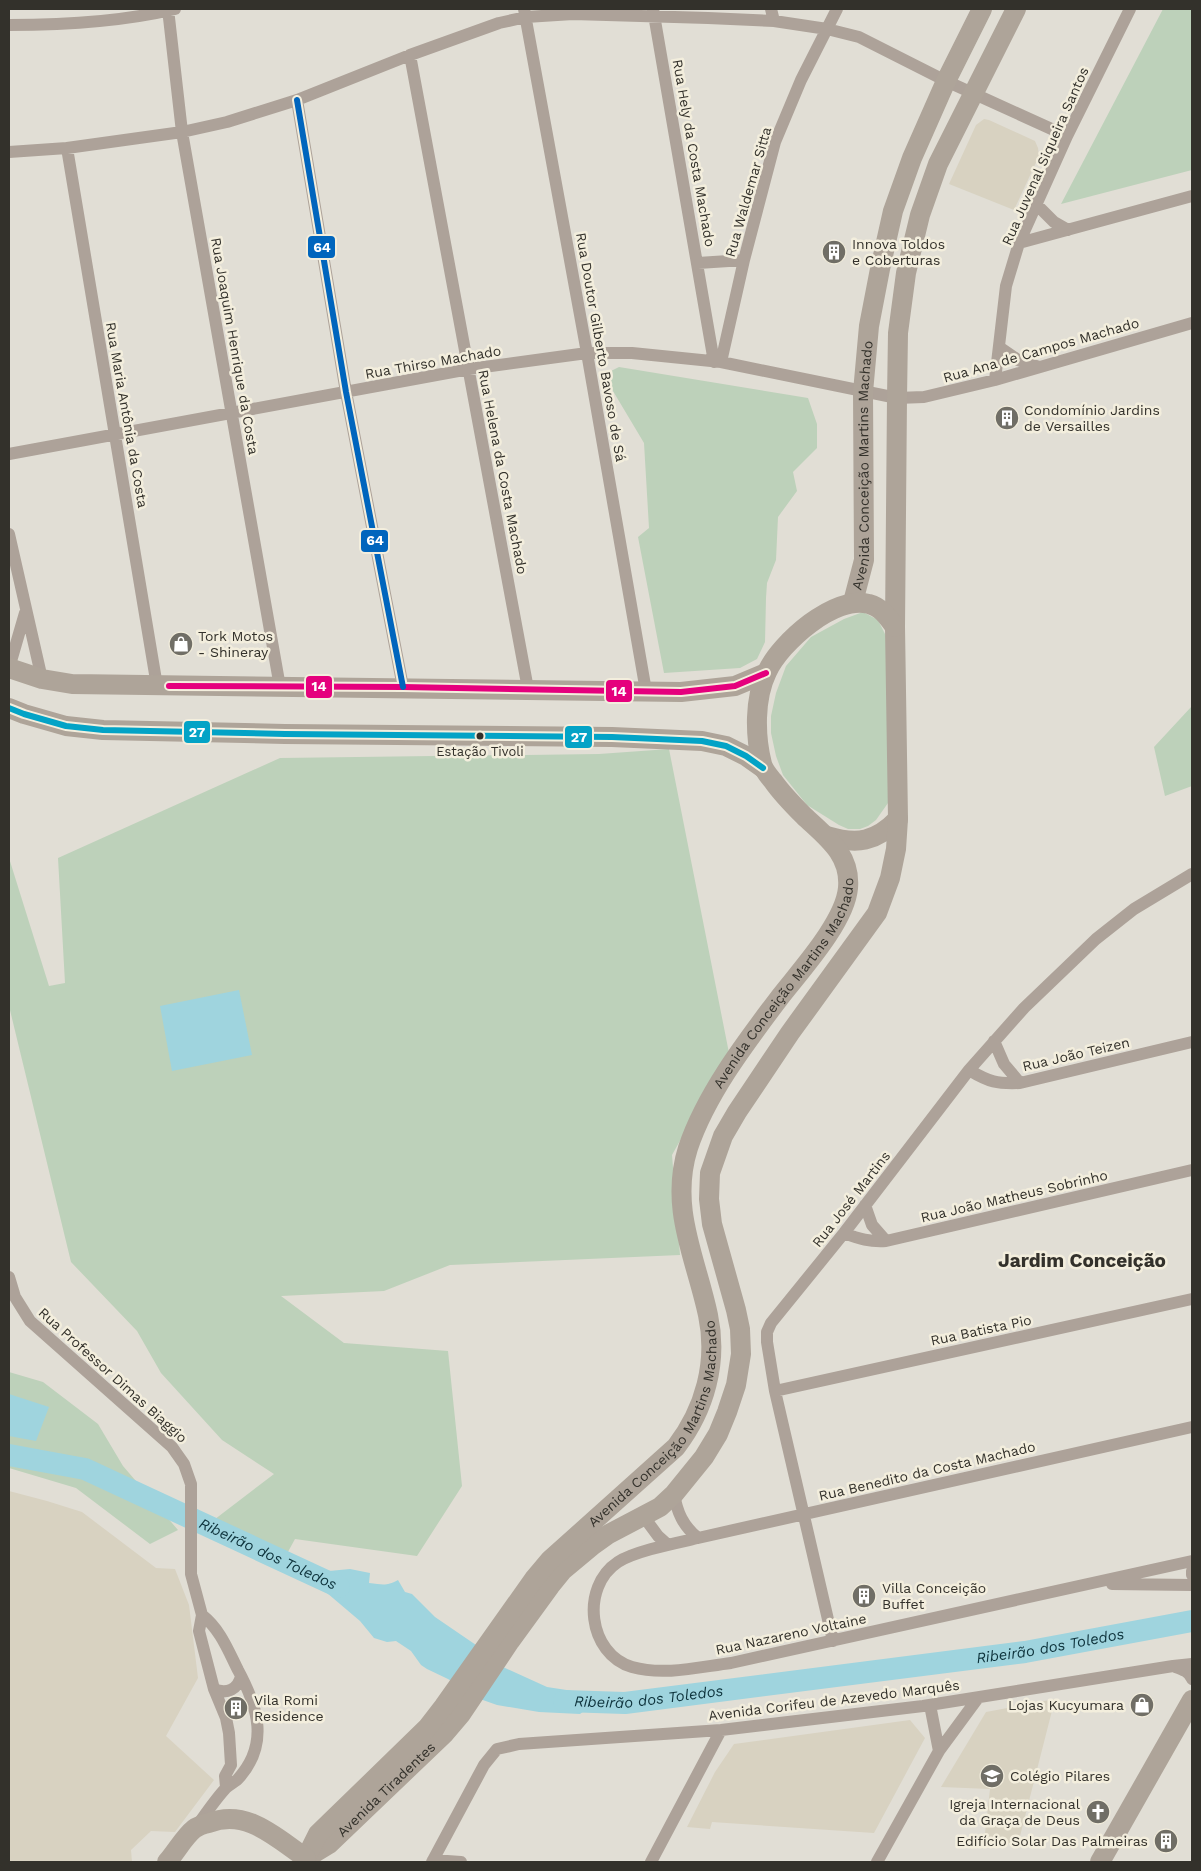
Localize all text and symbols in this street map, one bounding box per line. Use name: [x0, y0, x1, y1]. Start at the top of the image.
street label: Rua Hely da Costa Machado: [670, 58, 718, 248]
street label: Rua Juvenal Siqueira Santos: [998, 64, 1092, 248]
street label: Rua Waldemar Sitta: [722, 125, 774, 259]
street label: Rua Doutor Gilberto Bavoso de Sá: [573, 231, 629, 463]
line badge: 64: [307, 235, 336, 259]
street label: Rua Joaquim Henrique da Costa: [208, 236, 262, 456]
place label: Innova Toldos e Coberturas: [852, 236, 945, 268]
text: 64: [313, 239, 331, 255]
building icon: Innova Toldos e Coberturas: [821, 239, 847, 265]
street label: Rua Ana de Campos Machado: [941, 314, 1141, 386]
street label: Rua Maria Antônia da Costa: [103, 321, 151, 509]
street label: Avenida Conceição Martins Machado: [849, 340, 876, 591]
street label: Rua Thirso Machado: [364, 342, 502, 382]
street label: Rua Helena da Costa Machado: [475, 368, 531, 576]
place label: Condomínio Jardins de Versailles: [1024, 402, 1160, 434]
building icon: Condomínio Jardins de Versailles: [994, 405, 1020, 431]
line badge: 64: [360, 529, 389, 553]
text: 64: [366, 532, 384, 548]
place label: Tork Motos - Shineray: [198, 628, 273, 660]
shop icon: Tork Motos - Shineray: [168, 631, 194, 657]
line badge: 14: [305, 675, 333, 699]
text: 14: [311, 678, 327, 694]
line badge: 14: [605, 679, 633, 703]
text: 14: [611, 683, 627, 699]
line badge: 27: [183, 720, 211, 744]
text: 27: [189, 724, 206, 740]
line badge: 27: [564, 725, 593, 749]
text: 27: [571, 729, 588, 745]
marker: Estação Tivoli: [475, 731, 485, 741]
place label: Estação Tivoli: [436, 744, 524, 759]
street label: Avenida Conceição Martins Machado: [710, 878, 856, 1091]
street label: Rua João Teizen: [1021, 1034, 1131, 1074]
street label: Rua José Martins: [809, 1148, 893, 1250]
street label: Rua João Matheus Sobrinho: [919, 1167, 1109, 1225]
district label: Jardim Conceição: [998, 1249, 1166, 1272]
street label: Rua Professor Dimas Biaggio: [36, 1304, 190, 1446]
street label: Rua Batista Pio: [929, 1311, 1033, 1349]
street label: Avenida Conceição Martins Machado: [585, 1319, 719, 1530]
street label: Rua Benedito da Costa Machado: [817, 1438, 1037, 1504]
water label: Ribeirão dos Toledos: [196, 1514, 340, 1594]
place label: Villa Conceição Buffet: [882, 1580, 986, 1612]
building icon: Villa Conceição Buffet: [851, 1583, 877, 1609]
street label: Rua Nazareno Voltaine: [714, 1610, 868, 1658]
water label: Ribeirão dos Toledos: [975, 1625, 1126, 1667]
street label: Avenida Corifeu de Azevedo Marquês: [707, 1677, 961, 1723]
water label: Ribeirão dos Toledos: [574, 1682, 724, 1712]
place label: Vila Romi Residence: [254, 1692, 324, 1724]
shop icon: Lojas Kucyumara: [1129, 1692, 1155, 1718]
building icon: Vila Romi Residence: [223, 1695, 249, 1721]
place label: Lojas Kucyumara: [1008, 1697, 1124, 1713]
street label: Avenida Tiradentes: [334, 1739, 438, 1840]
school or university icon: Colégio Pilares: [979, 1763, 1005, 1789]
place label: Colégio Pilares: [1010, 1768, 1110, 1784]
place label: Igreja Internacional da Graça de Deus: [949, 1796, 1081, 1828]
church icon: Igreja Internacional da Graça de Deus: [1085, 1799, 1111, 1825]
building icon: Edifício Solar Das Palmeiras: [1153, 1828, 1179, 1854]
place label: Edifício Solar Das Palmeiras: [956, 1833, 1148, 1849]

